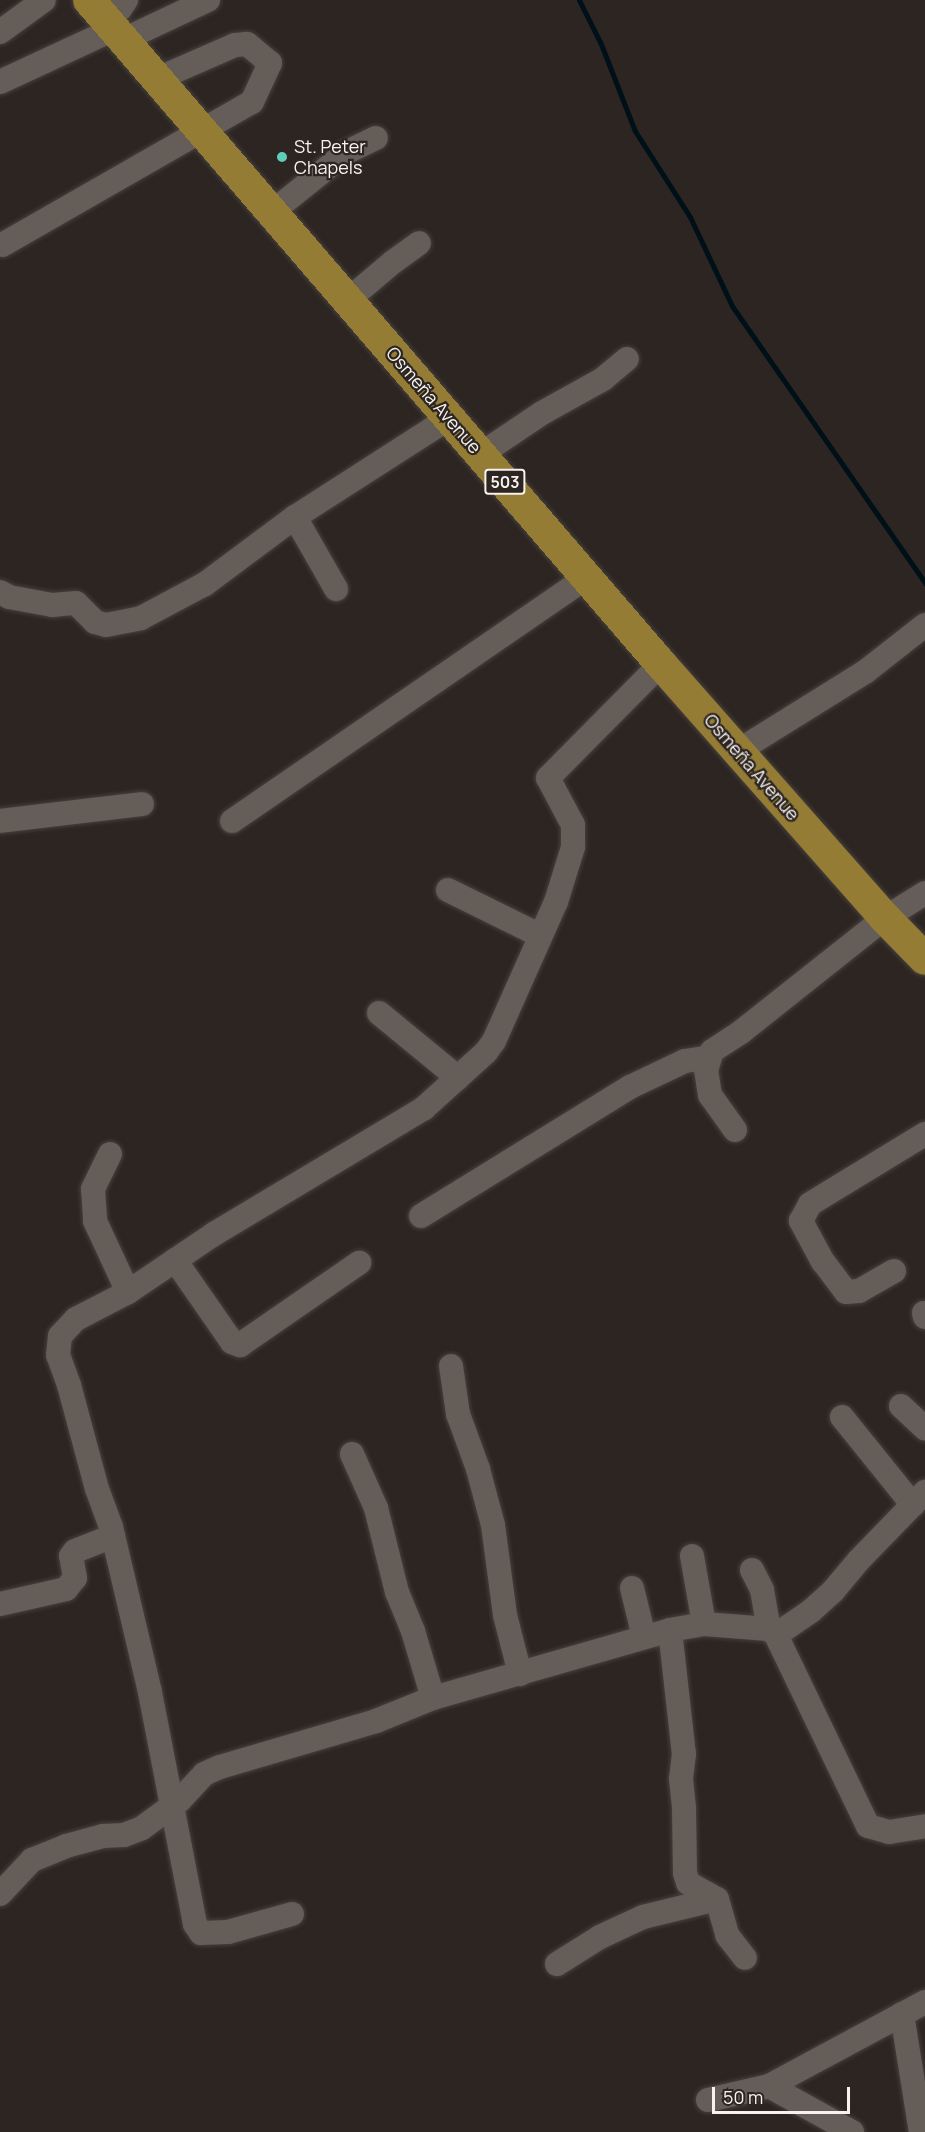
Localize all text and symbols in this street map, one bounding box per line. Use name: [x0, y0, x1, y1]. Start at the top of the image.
place label: St. Peter Chapels: [294, 136, 366, 178]
marker: St. Peter Chapels: [275, 150, 289, 164]
street label: Osmeña Avenue: [382, 342, 486, 458]
road number: 503: [484, 469, 526, 495]
street label: Osmeña Avenue: [700, 709, 804, 825]
scale bar: [715, 2075, 853, 2113]
text: 50 m: [723, 2085, 763, 2109]

